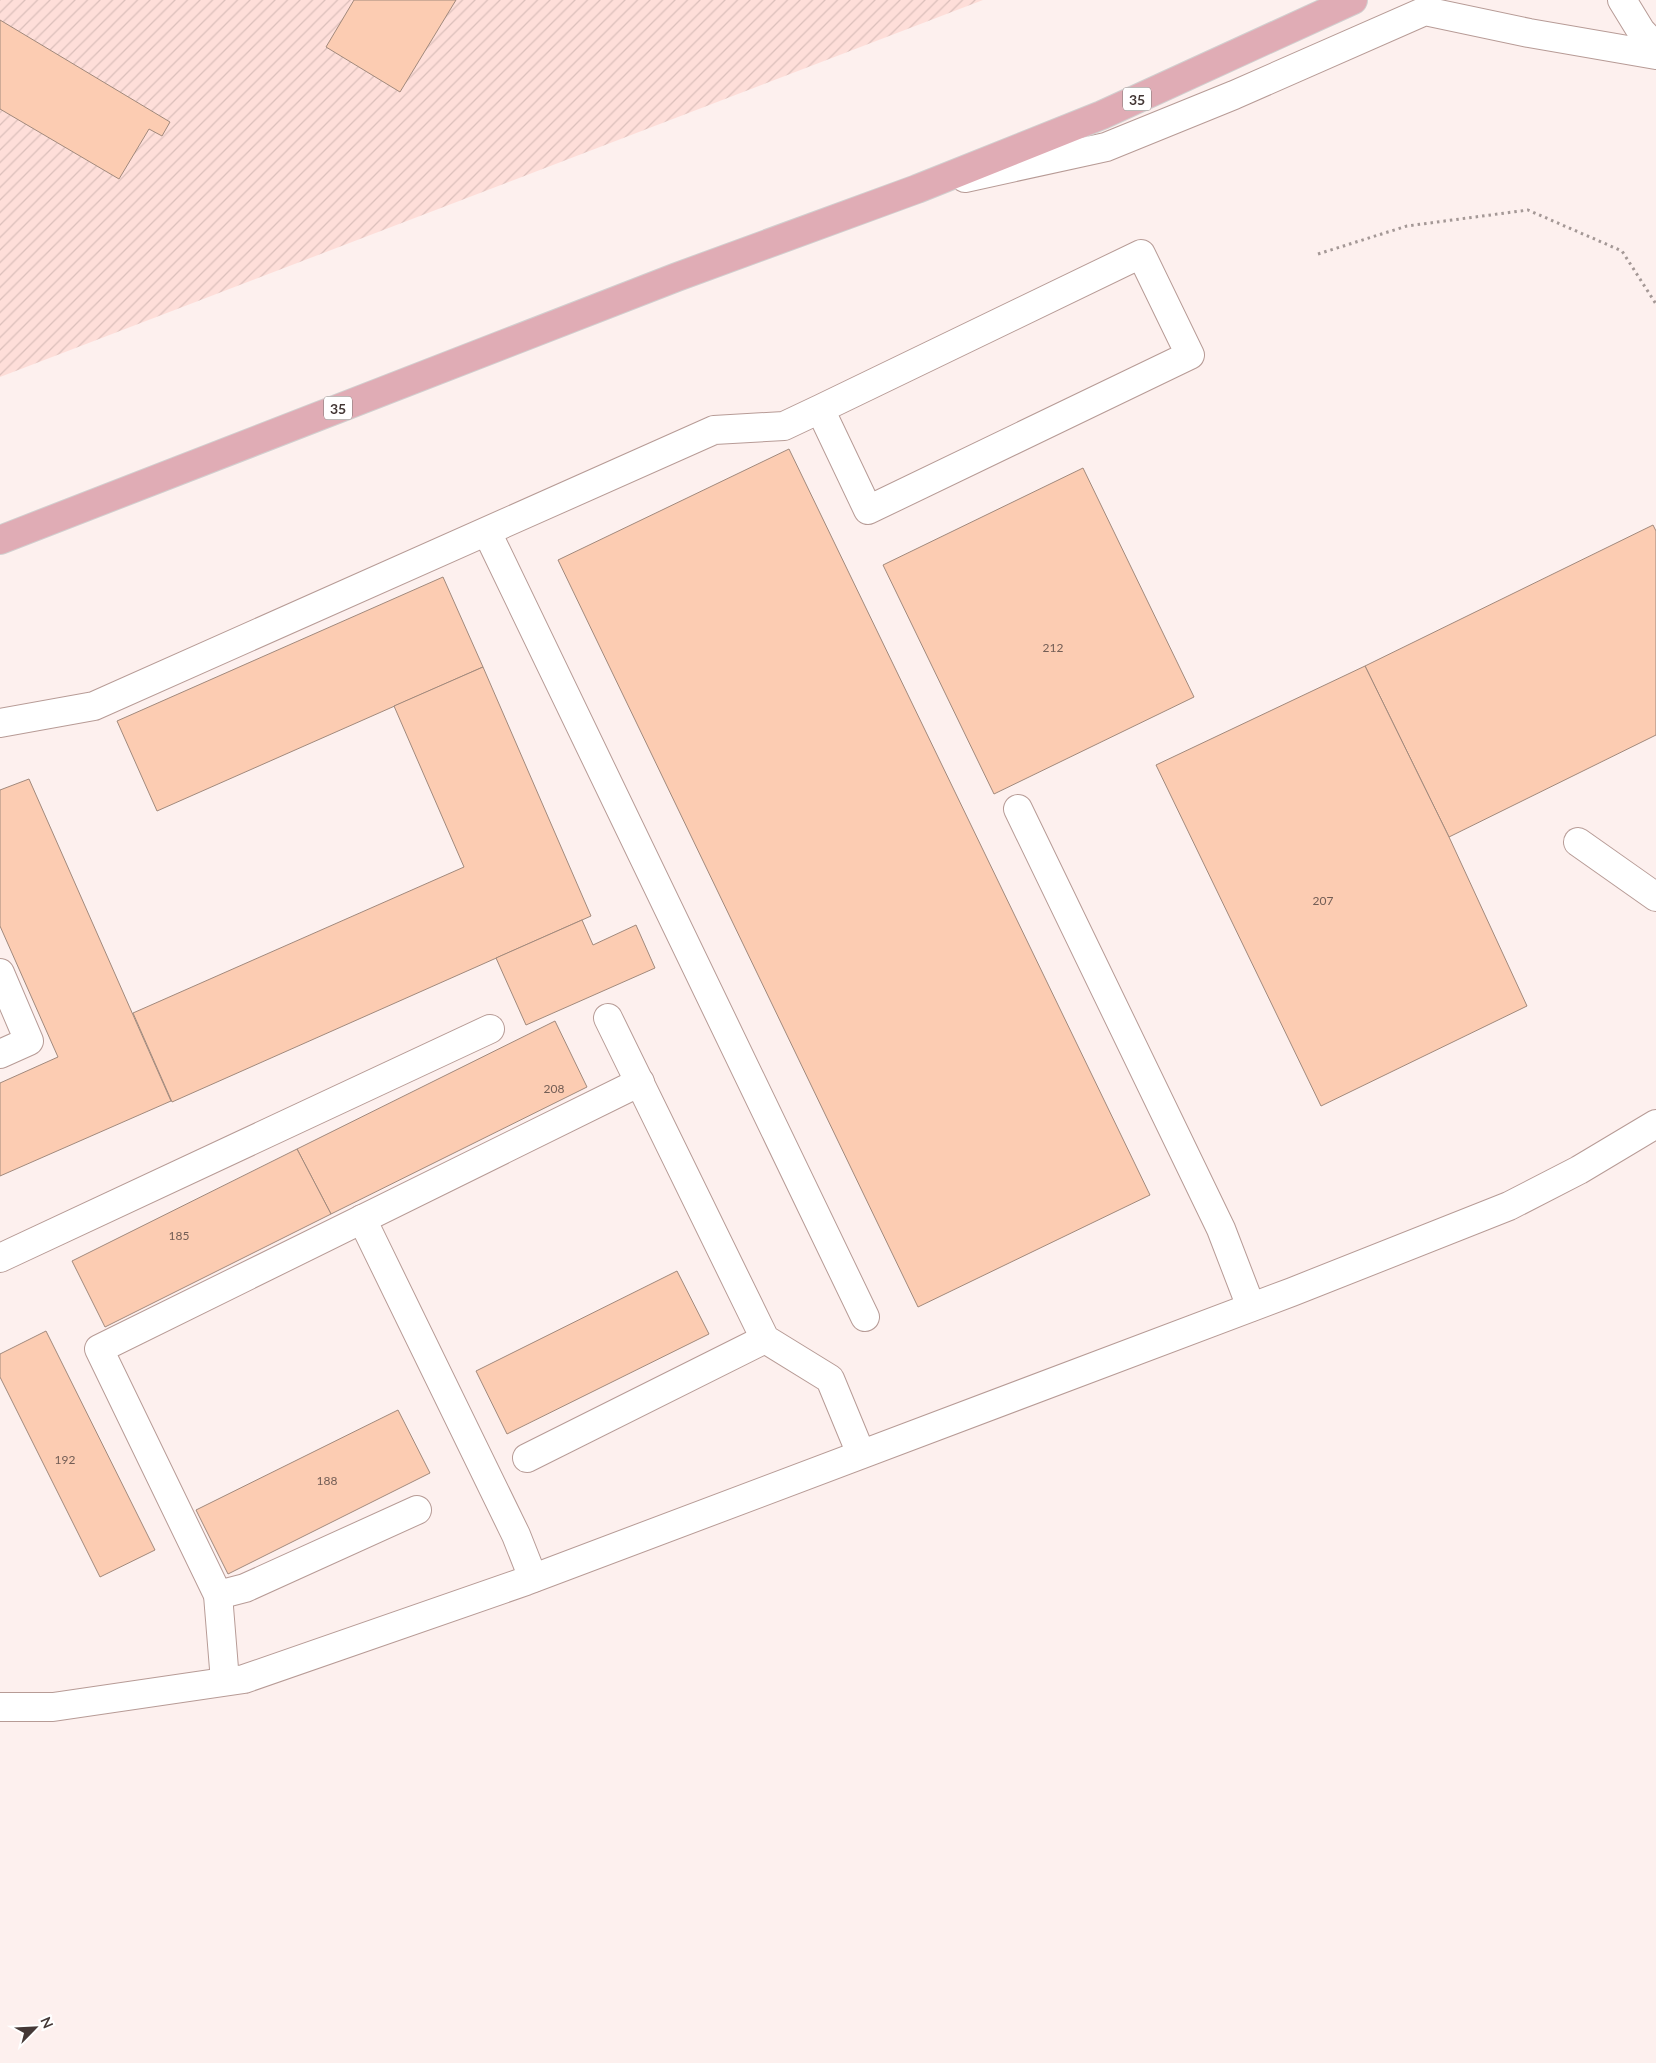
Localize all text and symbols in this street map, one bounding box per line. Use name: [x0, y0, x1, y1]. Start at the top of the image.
road number: 35: [1123, 88, 1151, 110]
road number: 35: [324, 396, 352, 419]
house number: 212: [1043, 640, 1063, 655]
house number: 207: [1313, 893, 1333, 908]
house number: 208: [544, 1081, 564, 1096]
house number: 185: [169, 1228, 189, 1243]
house number: 192: [55, 1452, 75, 1467]
house number: 188: [317, 1473, 337, 1488]
north arrow: [10, 2003, 60, 2053]
text: N: [37, 2014, 57, 2031]

